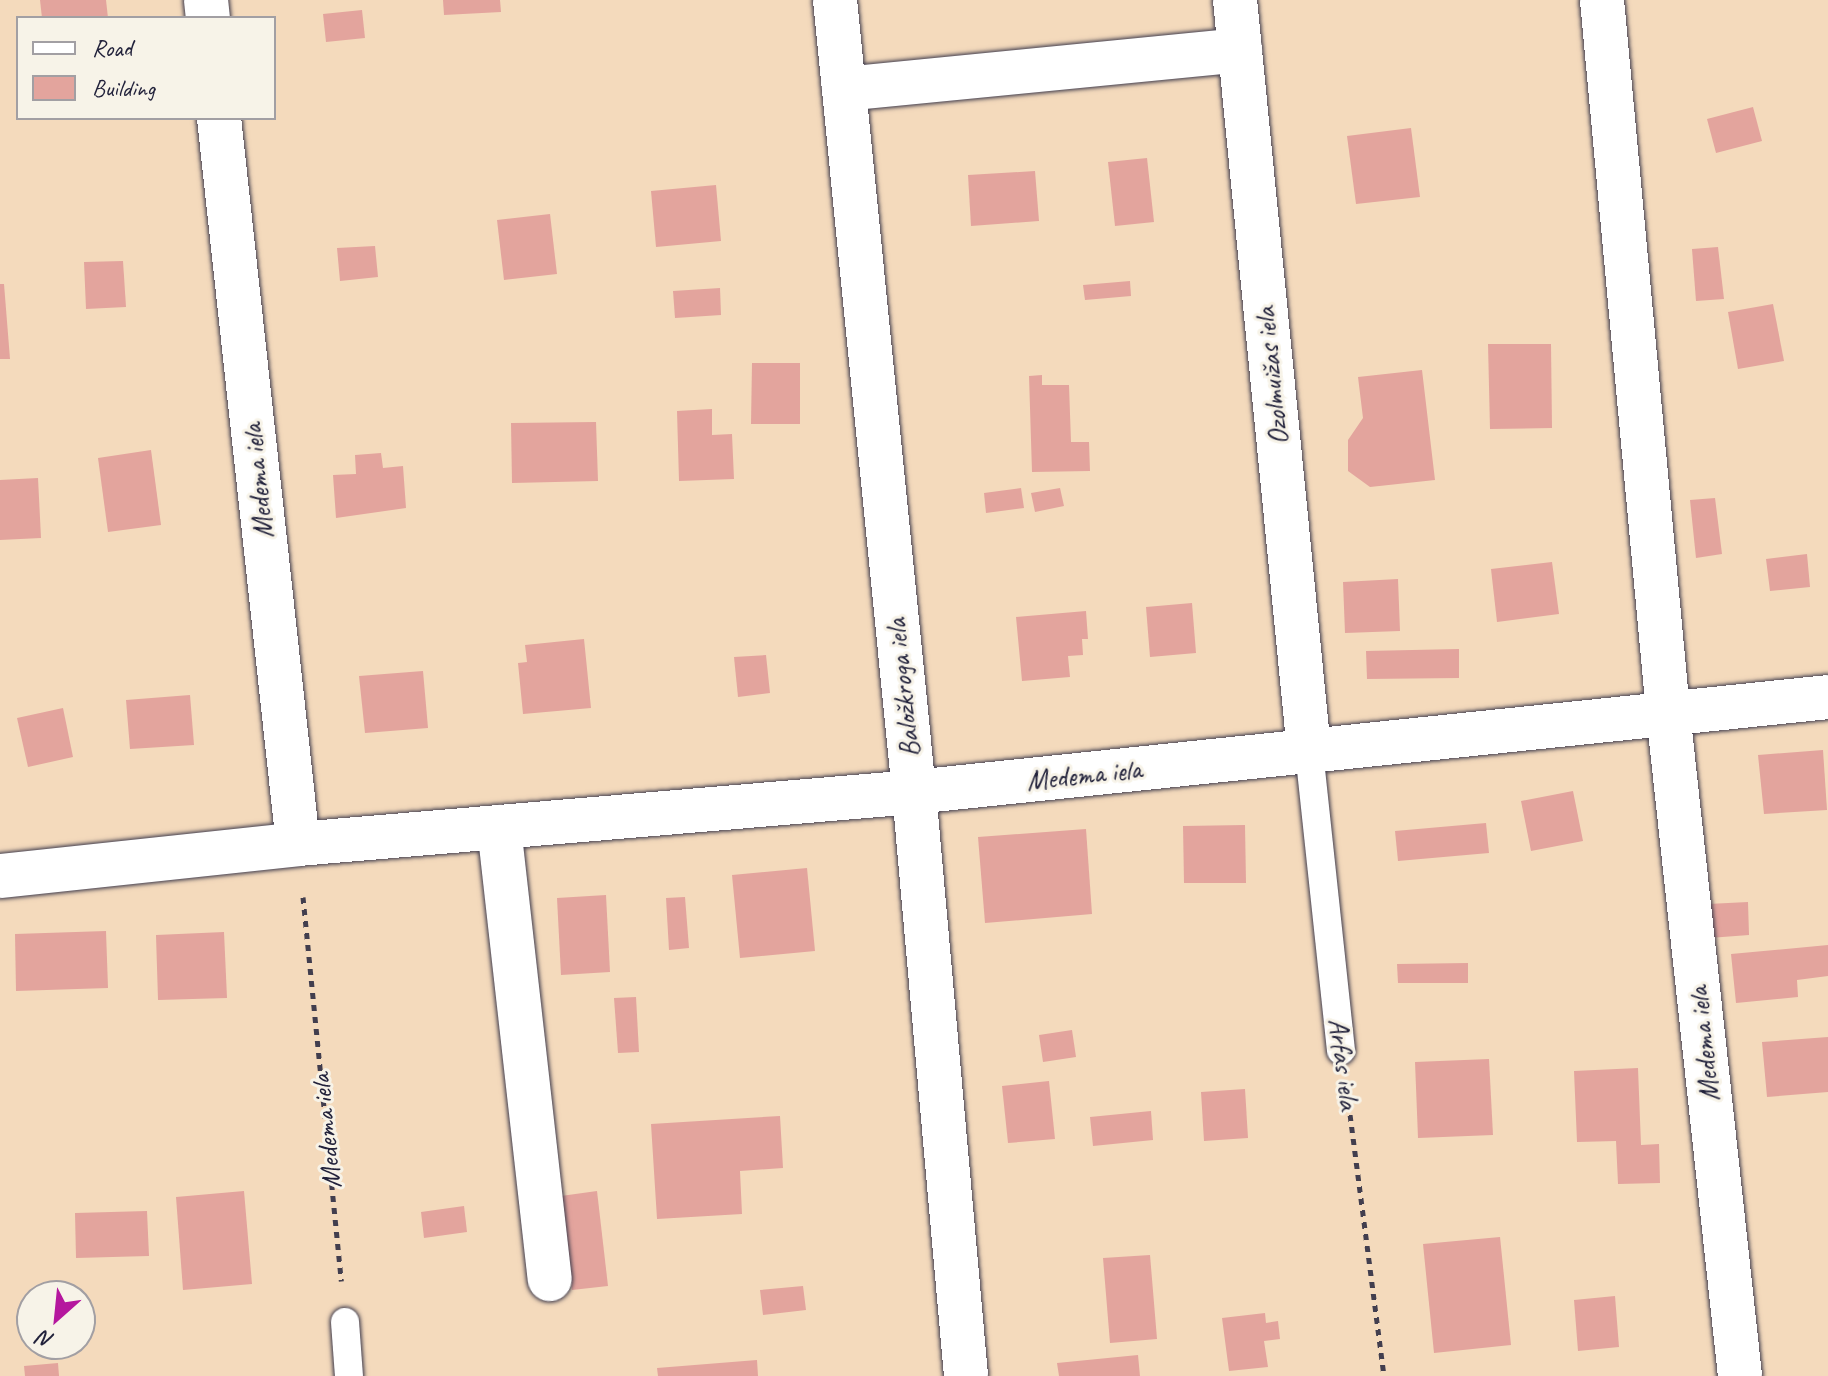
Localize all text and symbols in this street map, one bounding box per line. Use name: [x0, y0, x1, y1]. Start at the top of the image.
legend: [16, 16, 276, 120]
text: Road: [92, 33, 132, 63]
text: Building: [92, 73, 155, 103]
street label: Ozolmuižas iela: [1248, 306, 1296, 446]
street label: Medema iela: [235, 422, 281, 540]
street label: Baložkroga iela: [879, 617, 927, 759]
street label: Medema iela: [1025, 752, 1143, 798]
street label: Medema iela: [1681, 985, 1727, 1103]
street label: Arfas iela: [1322, 1017, 1366, 1111]
street label: Medema iela: [303, 1072, 349, 1190]
north arrow: [16, 1280, 96, 1360]
text: N: [34, 1324, 58, 1355]

